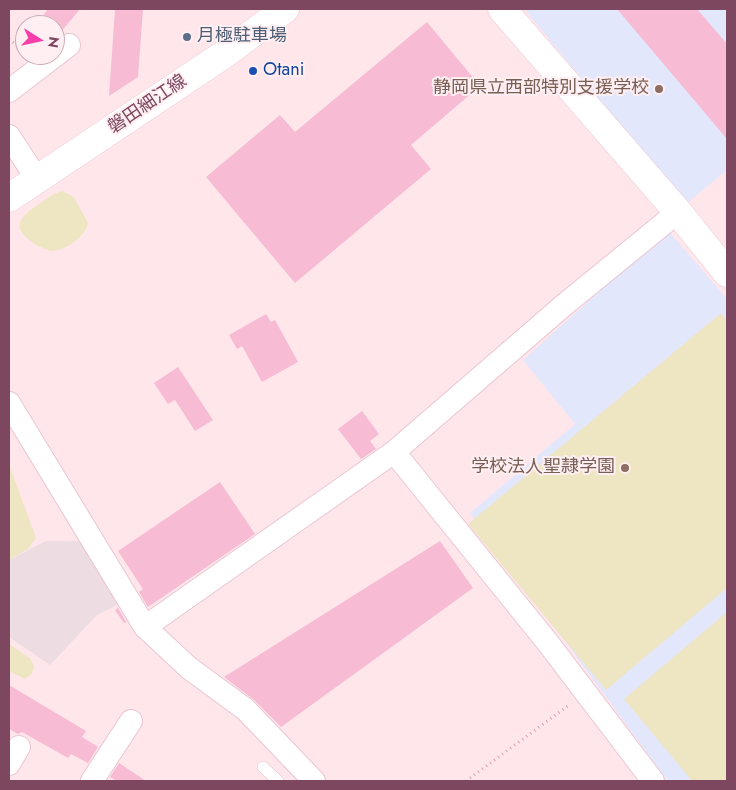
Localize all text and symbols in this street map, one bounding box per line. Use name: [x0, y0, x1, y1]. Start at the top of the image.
north arrow: [15, 15, 65, 65]
place label: 月極駐車場: [197, 26, 287, 48]
marker: 月極駐車場: [181, 31, 193, 43]
text: N: [43, 35, 65, 50]
place label: Otani: [263, 60, 304, 82]
marker: Otani: [247, 65, 259, 77]
street label: 磐田細江線: [105, 71, 191, 139]
place label: 静岡県立西部特別支援学校: [433, 78, 649, 100]
marker: 静岡県立西部特別支援学校: [653, 83, 665, 95]
place label: 学校法人聖隷学園: [471, 457, 615, 479]
marker: 学校法人聖隷学園: [619, 462, 631, 474]

